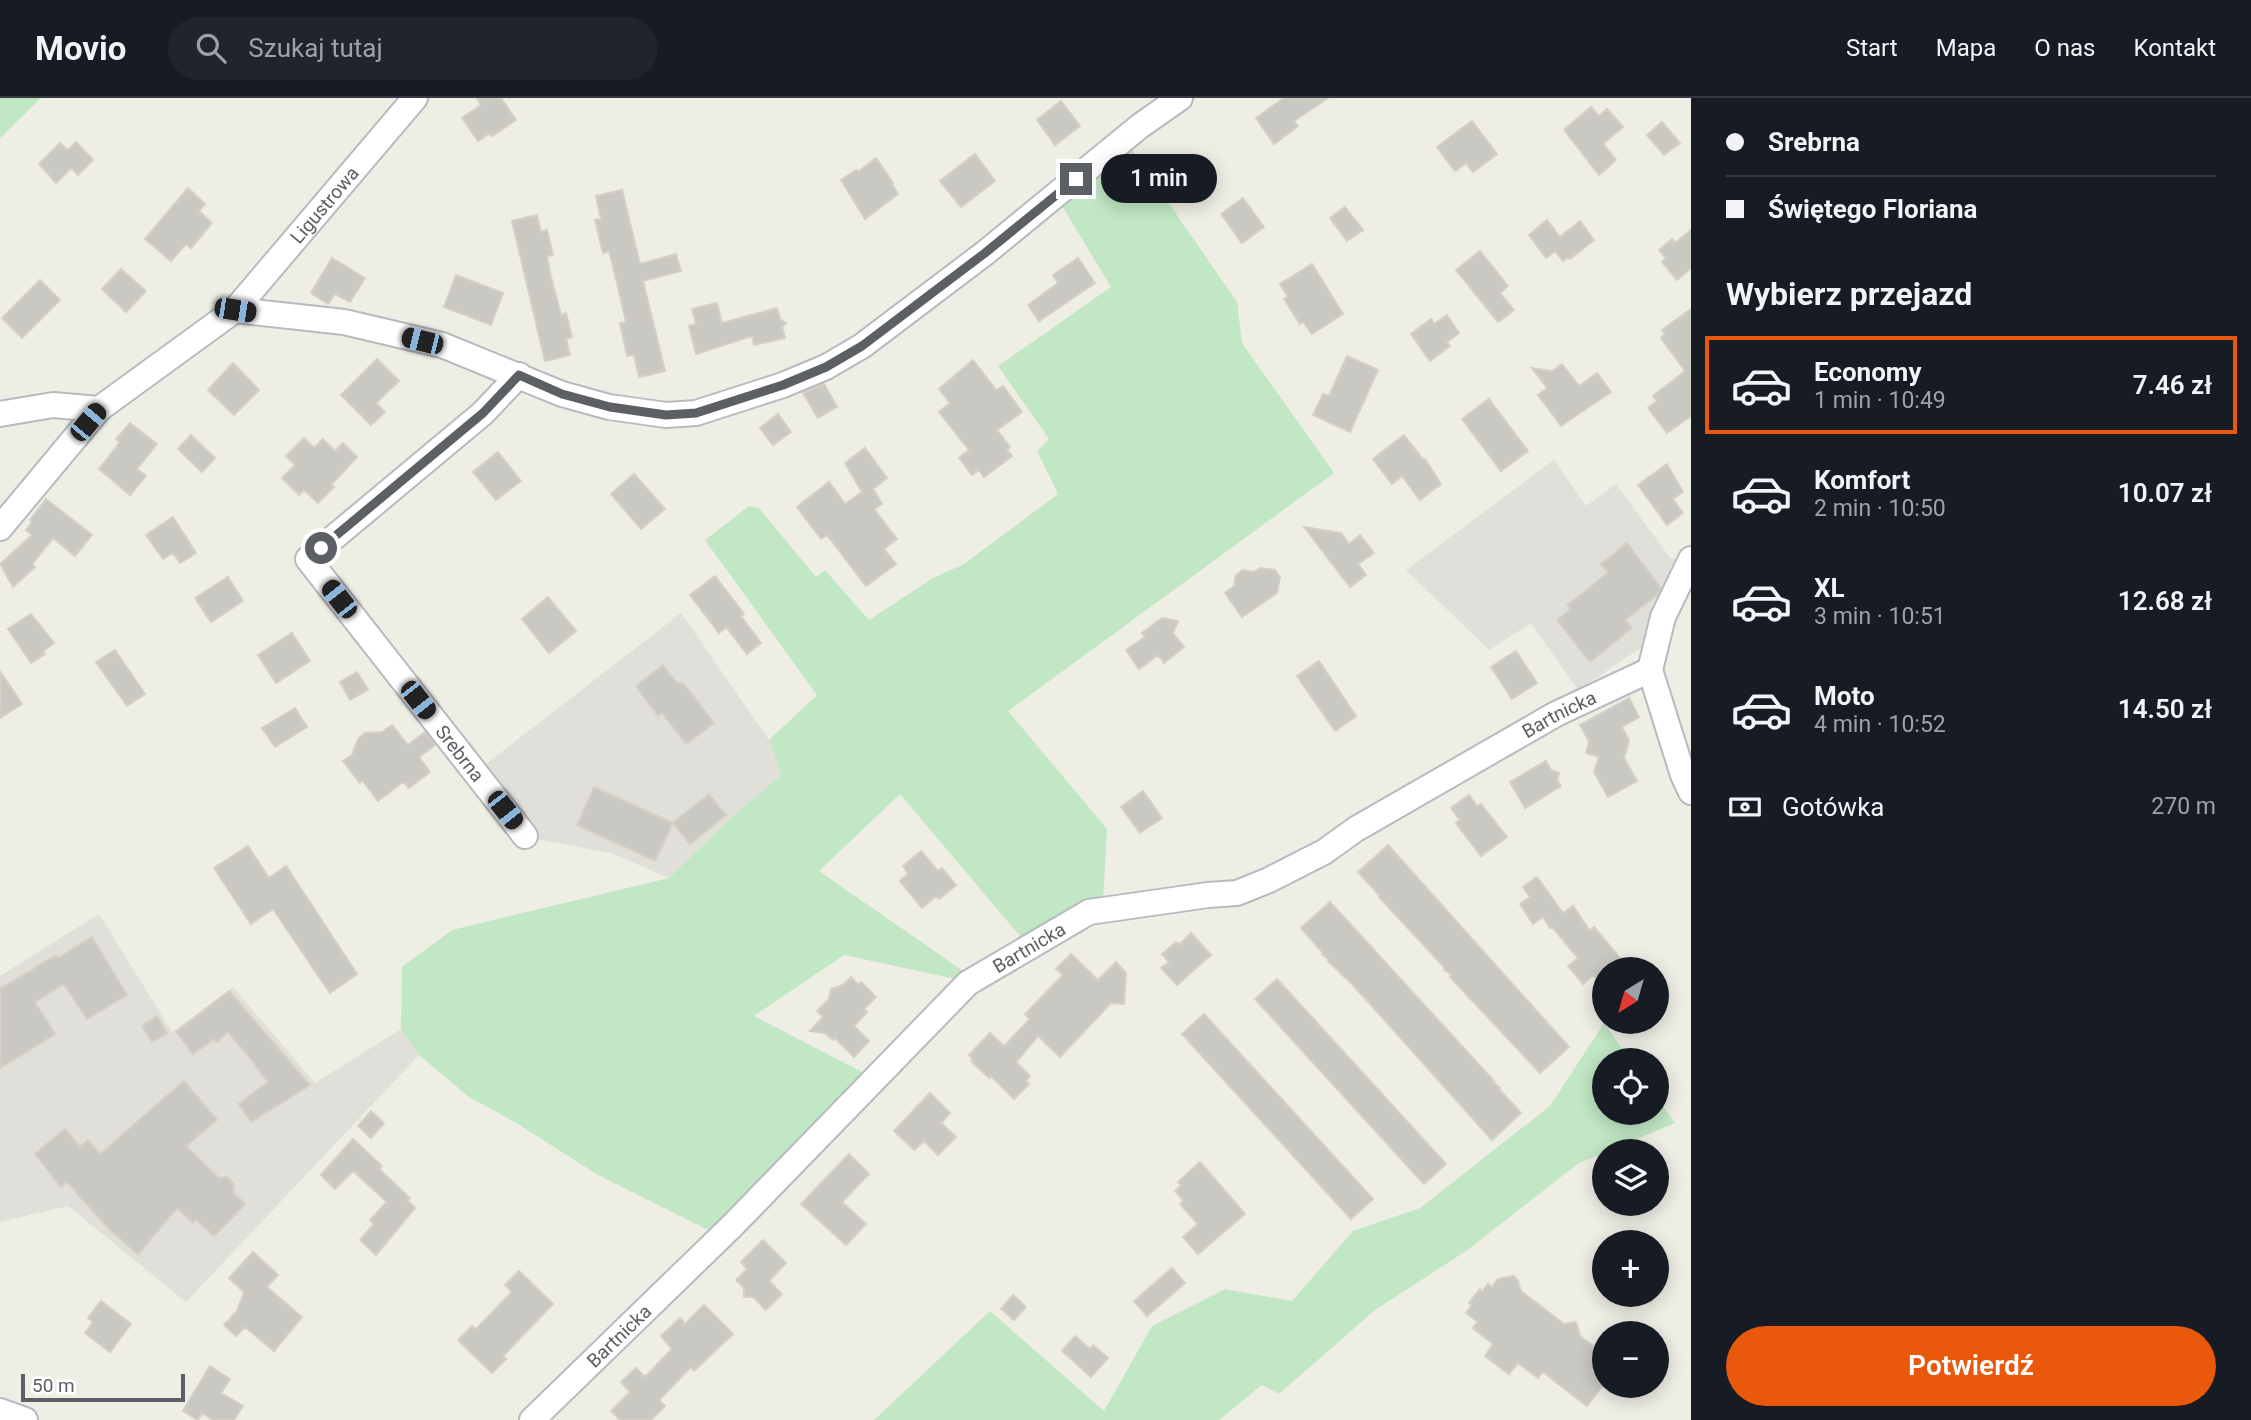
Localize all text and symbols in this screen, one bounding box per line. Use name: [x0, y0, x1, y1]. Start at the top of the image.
search box: [168, 17, 658, 80]
text: Movio: [35, 29, 126, 68]
icon: search: [192, 29, 230, 67]
text: Szukaj tutaj: [248, 33, 383, 63]
text: Start: [1846, 34, 1898, 62]
text: Mapa: [1936, 34, 1996, 62]
text: O nas: [2034, 34, 2095, 62]
text: Kontakt: [2133, 34, 2216, 62]
text: Srebrna: [1768, 127, 1860, 157]
callout: 1 min: [1100, 154, 1216, 204]
street label: Ligustrowa: [285, 162, 363, 248]
route end: [1060, 163, 1092, 195]
text: 1 min: [1130, 165, 1188, 192]
text: Świętego Floriana: [1768, 194, 1978, 224]
text: Wybierz przejazd: [1726, 275, 1972, 313]
car: [213, 296, 258, 324]
car: [400, 326, 445, 356]
icon: car: [1730, 354, 1793, 417]
text: Economy: [1814, 357, 1921, 387]
text: 7.46 zł: [2133, 370, 2212, 400]
text: 1 min · 10:49: [1814, 387, 1946, 414]
car: [67, 399, 110, 445]
icon: car: [1730, 462, 1793, 525]
text: Komfort: [1814, 465, 1910, 495]
text: 10.07 zł: [2118, 478, 2212, 508]
text: 2 min · 10:50: [1814, 495, 1946, 522]
route start: [305, 532, 337, 564]
icon: car: [1730, 570, 1793, 633]
text: XL: [1814, 573, 1845, 603]
car: [318, 576, 361, 622]
text: 12.68 zł: [2118, 586, 2212, 616]
text: 3 min · 10:51: [1814, 603, 1946, 630]
car: [397, 677, 440, 723]
icon: car: [1730, 678, 1793, 741]
text: Moto: [1814, 681, 1875, 711]
street label: Bartnicka: [1518, 685, 1600, 743]
text: 14.50 zł: [2118, 694, 2212, 724]
text: 4 min · 10:52: [1814, 711, 1946, 738]
street label: Srebrna: [431, 720, 489, 786]
car: [484, 787, 527, 833]
icon: cash: [1726, 788, 1764, 826]
text: Gotówka: [1782, 792, 1884, 822]
text: 270 m: [2151, 793, 2216, 820]
street label: Bartnicka: [988, 917, 1069, 978]
north arrow: [1592, 957, 1670, 1034]
map controls: [1592, 957, 1669, 1398]
button: locate: [1592, 1048, 1669, 1125]
button: layers: [1592, 1139, 1669, 1216]
button: +: [1592, 1230, 1669, 1307]
street label: Bartnicka: [582, 1300, 656, 1372]
button: −: [1592, 1321, 1669, 1398]
button: Potwierdź: [1726, 1326, 2216, 1406]
scale bar: [21, 1371, 186, 1403]
text: 50 m: [32, 1374, 75, 1397]

